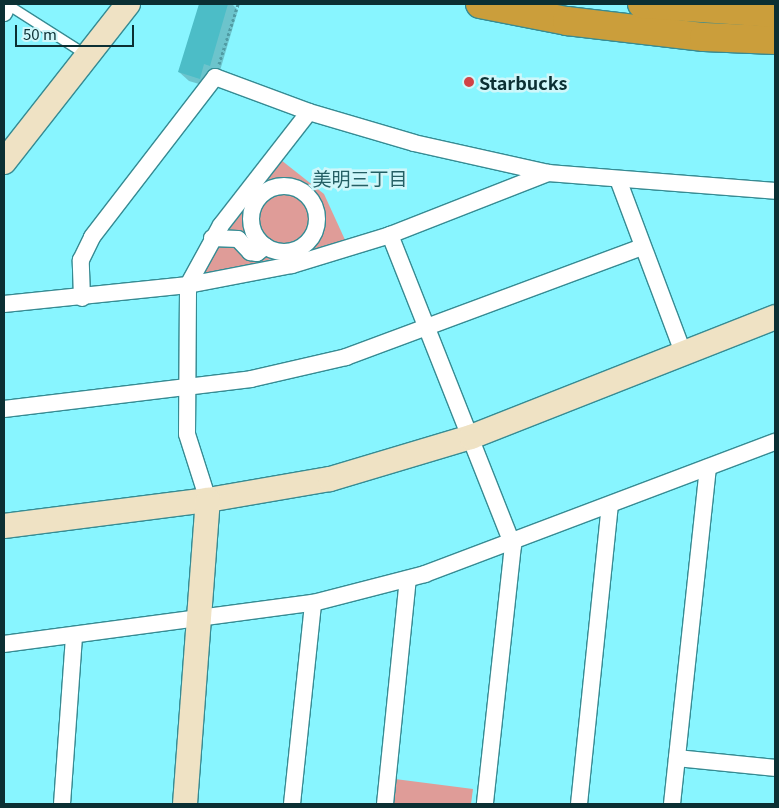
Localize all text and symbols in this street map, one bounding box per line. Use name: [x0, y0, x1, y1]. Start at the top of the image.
scale bar: [18, 15, 136, 47]
text: 50 m: [23, 23, 57, 44]
place label: Starbucks: [479, 71, 567, 93]
marker: Starbucks: [463, 76, 475, 88]
district label: 美明三丁目: [313, 167, 407, 189]

